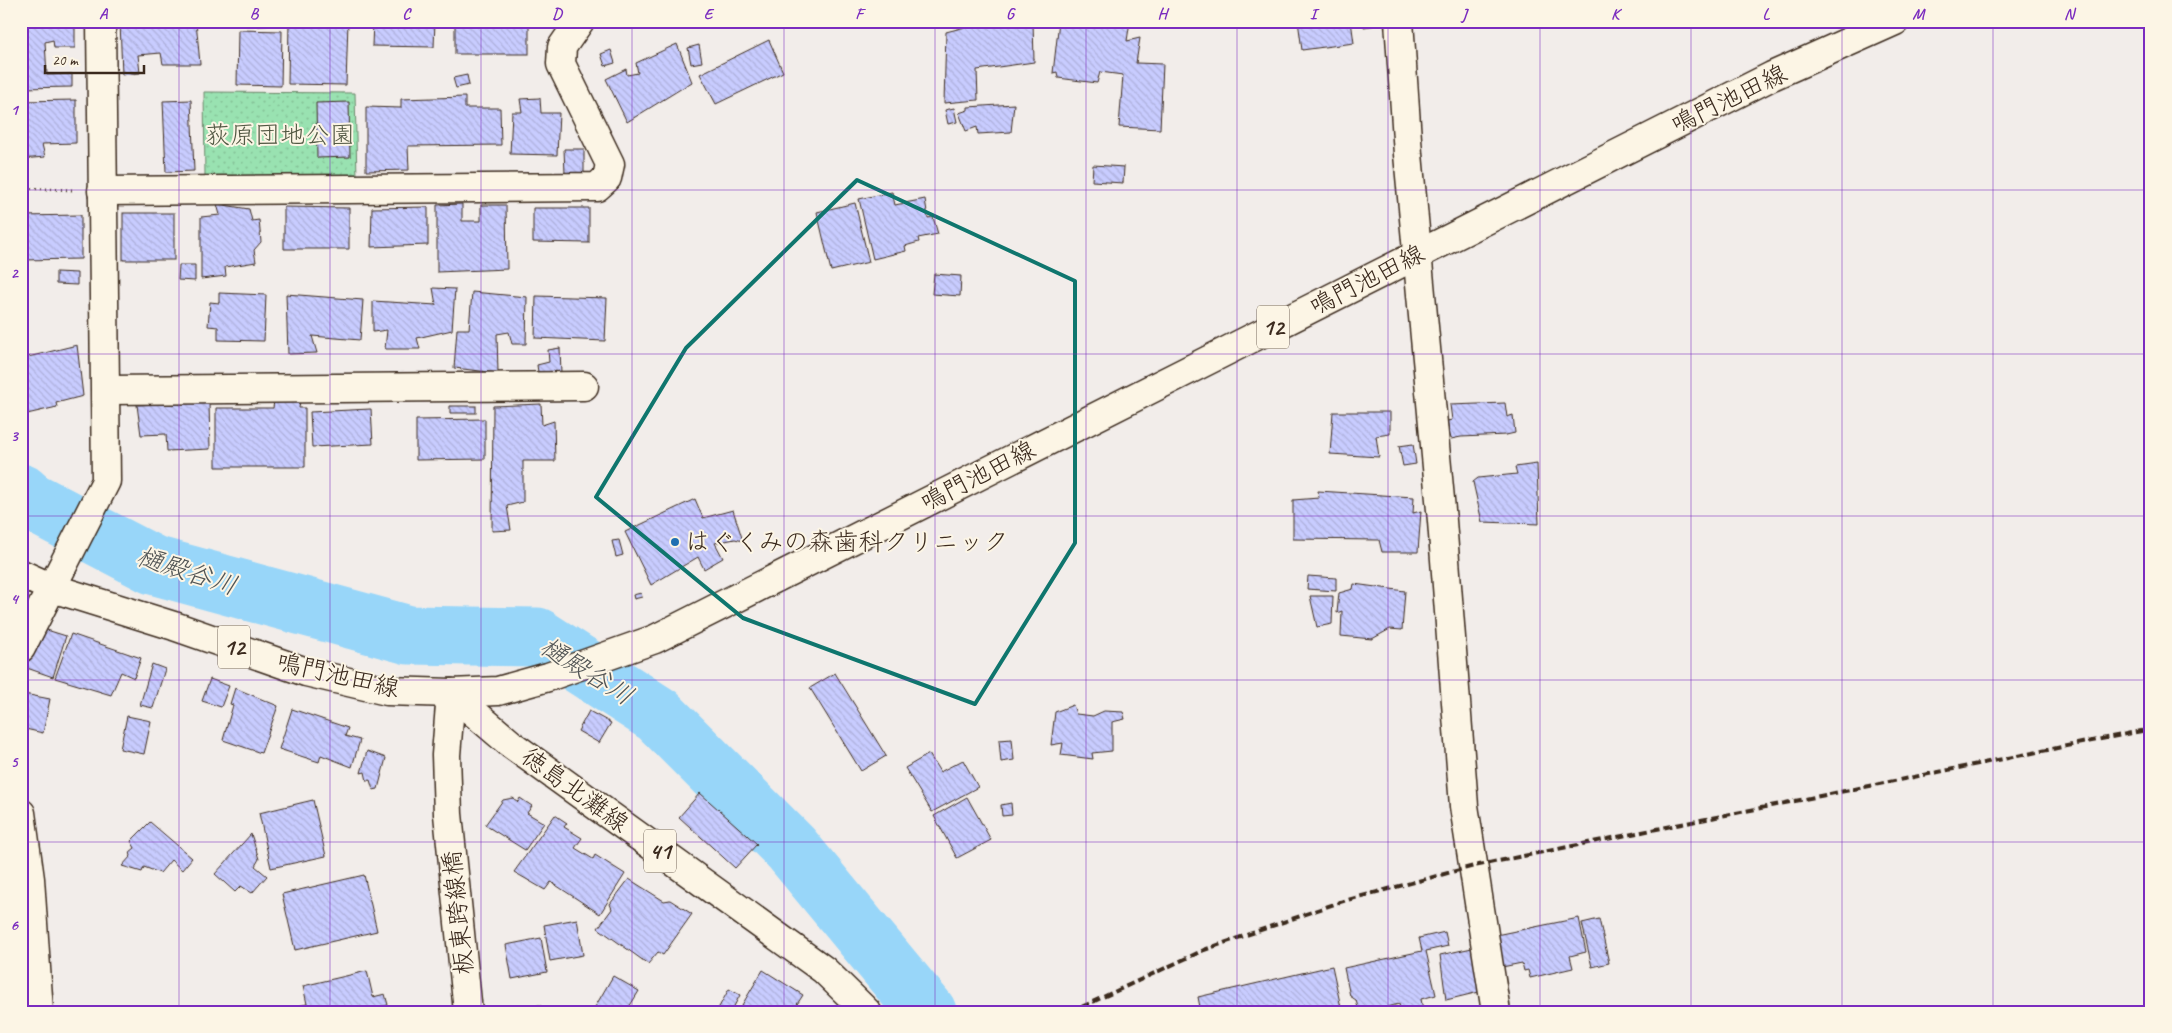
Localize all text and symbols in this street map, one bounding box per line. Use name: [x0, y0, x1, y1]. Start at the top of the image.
text: A: [99, 4, 109, 24]
text: B: [250, 4, 260, 24]
text: C: [402, 4, 412, 24]
text: D: [552, 4, 563, 24]
text: E: [704, 4, 715, 24]
text: F: [855, 4, 866, 24]
text: G: [1006, 4, 1016, 24]
text: H: [1157, 4, 1169, 24]
text: I: [1310, 4, 1320, 24]
text: J: [1460, 4, 1469, 24]
text: K: [1611, 4, 1623, 24]
text: L: [1763, 4, 1771, 24]
text: M: [1912, 4, 1926, 24]
text: N: [2064, 4, 2077, 24]
scale bar: [45, 42, 144, 74]
text: 20 m: [52, 51, 79, 70]
street label: 鳴門池田線: [1666, 57, 1792, 141]
text: 1: [10, 100, 19, 120]
park label: 荻原団地公園: [205, 119, 355, 151]
street label: 鳴門池田線: [1304, 237, 1430, 323]
text: 2: [10, 263, 19, 283]
road number: 12: [1257, 306, 1289, 348]
text: 3: [10, 426, 19, 446]
street label: 鳴門池田線: [915, 433, 1041, 519]
place label: はぐくみの森歯科クリニック: [685, 526, 1009, 558]
marker: はぐくみの森歯科クリニック: [669, 536, 681, 548]
water label: 樋殿谷川: [132, 539, 242, 603]
text: 4: [10, 589, 19, 609]
road number: 12: [218, 626, 250, 669]
water label: 樋殿谷川: [534, 629, 640, 713]
street label: 鳴門池田線: [273, 645, 403, 705]
street label: 徳島北灘線: [515, 740, 635, 840]
text: 5: [11, 752, 20, 772]
road number: 41: [644, 829, 676, 872]
street label: 板東跨線橋: [436, 849, 480, 977]
text: 6: [10, 915, 19, 935]

